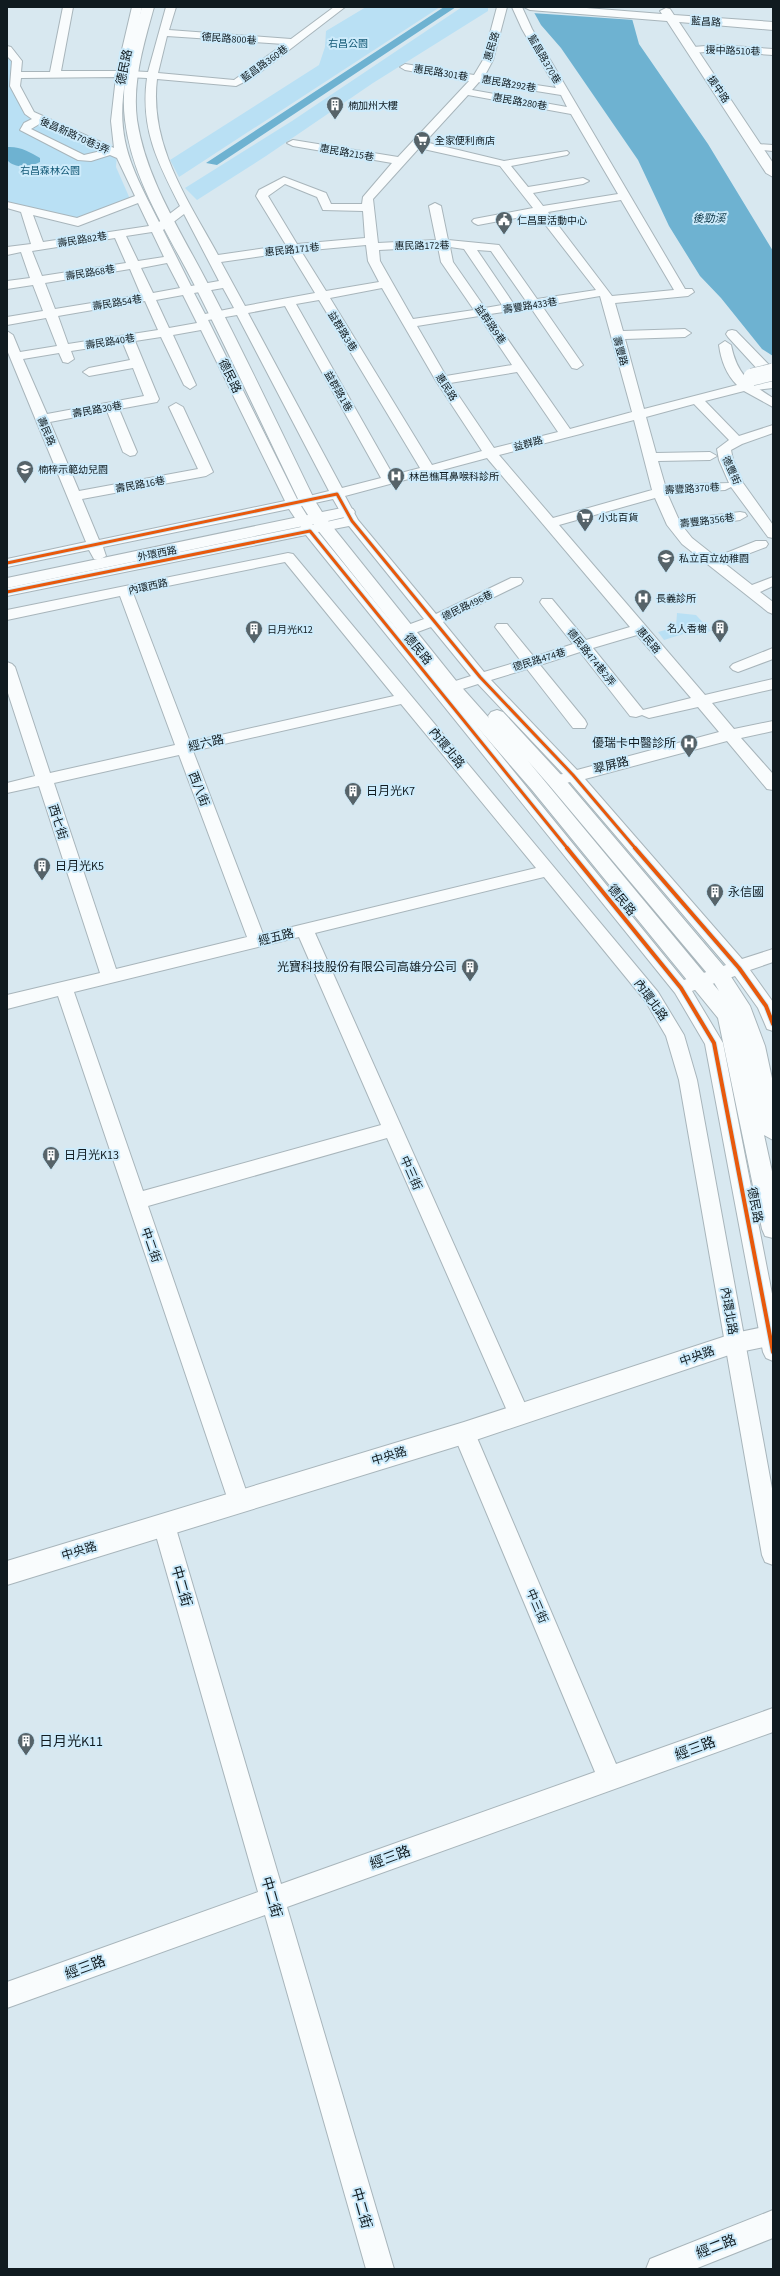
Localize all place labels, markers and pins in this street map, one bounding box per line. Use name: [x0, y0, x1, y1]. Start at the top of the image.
building icon: 楠加州大樓: [325, 95, 345, 120]
place label: 楠加州大樓: [348, 99, 398, 113]
supermarket icon: 全家便利商店: [412, 130, 432, 155]
place label: 全家便利商店: [435, 134, 495, 148]
public building icon: 仁昌里活動中心: [494, 210, 514, 235]
place label: 仁昌里活動中心: [517, 214, 587, 228]
school or university icon: 楠梓示範幼兒園: [15, 459, 35, 484]
place label: 楠梓示範幼兒園: [38, 463, 108, 477]
hospital icon: 林邑樵耳鼻喉科診所: [386, 466, 406, 491]
place label: 林邑樵耳鼻喉科診所: [409, 470, 499, 484]
supermarket icon: 小北百貨: [575, 507, 595, 532]
place label: 小北百貨: [598, 511, 638, 525]
school or university icon: 私立百立幼稚園: [656, 548, 676, 573]
place label: 私立百立幼稚園: [679, 552, 749, 566]
hospital icon: 長義診所: [633, 588, 653, 613]
place label: 長義診所: [656, 592, 696, 606]
building icon: 名人香榭: [710, 618, 730, 643]
building icon: 日月光K12: [244, 619, 264, 644]
place label: 名人香榭: [667, 622, 707, 636]
place label: 日月光K12: [267, 623, 313, 637]
hospital icon: 優瑞卡中醫診所: [679, 733, 699, 758]
place label: 優瑞卡中醫診所: [592, 735, 676, 752]
building icon: 日月光K7: [343, 781, 363, 806]
place label: 日月光K7: [366, 783, 415, 800]
building icon: 日月光K5: [32, 856, 52, 881]
place label: 日月光K5: [55, 858, 104, 875]
building icon: 永信國: [705, 882, 725, 907]
place label: 永信國: [728, 884, 764, 901]
building icon: 光寶科技股份有限公司高雄分公司: [460, 957, 480, 982]
place label: 光寶科技股份有限公司高雄分公司: [277, 959, 457, 976]
building icon: 日月光K13: [41, 1145, 61, 1170]
place label: 日月光K13: [64, 1147, 119, 1164]
building icon: 日月光K11: [16, 1731, 36, 1756]
place label: 日月光K11: [39, 1732, 103, 1752]

